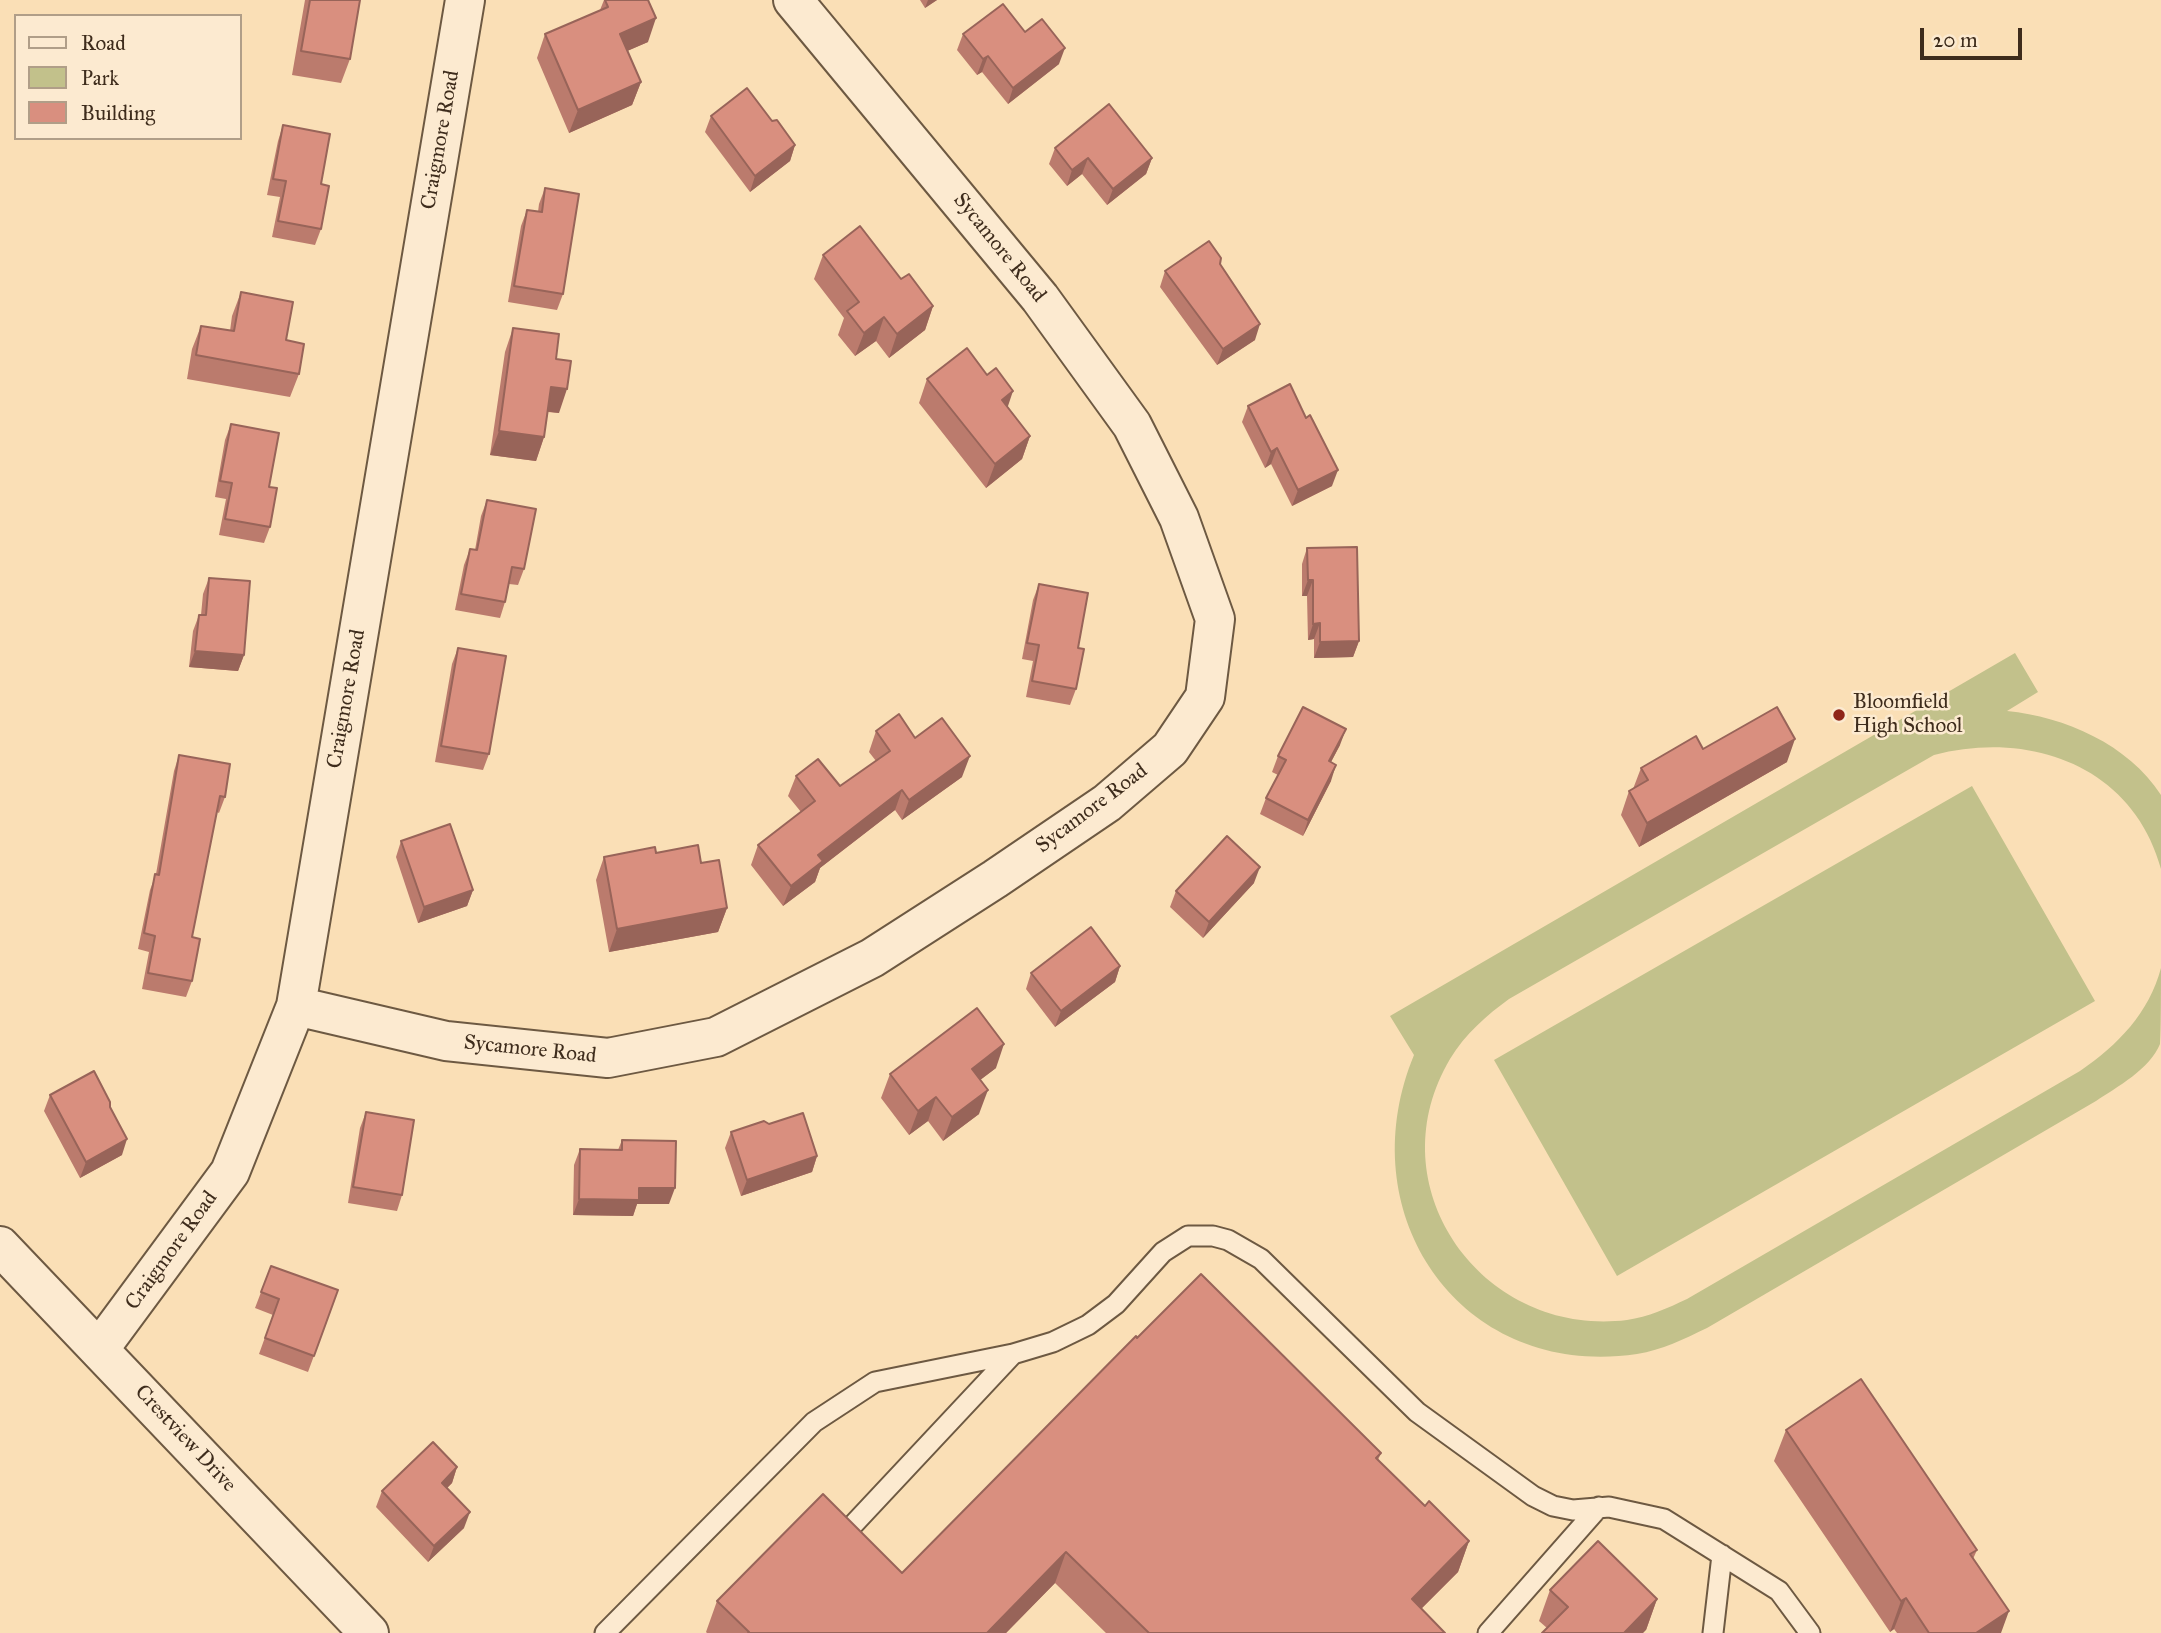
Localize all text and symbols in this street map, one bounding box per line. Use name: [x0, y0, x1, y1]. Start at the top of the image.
legend: [14, 14, 242, 140]
scale bar: [1923, 14, 2024, 58]
text: 20 m: [1933, 27, 1978, 53]
text: Road: [81, 30, 126, 56]
text: Park: [81, 65, 119, 91]
street label: Craigmore Road: [416, 69, 466, 211]
text: Building: [81, 100, 155, 126]
street label: Sycamore Road: [947, 188, 1051, 308]
street label: Craigmore Road: [322, 628, 372, 770]
place label: Bloomfield High School: [1853, 690, 1963, 740]
marker: Bloomfield High School: [1831, 707, 1847, 723]
street label: Sycamore Road: [1031, 759, 1153, 859]
street label: Sycamore Road: [462, 1031, 598, 1069]
street label: Craigmore Road: [120, 1187, 224, 1315]
street label: Crestview Drive: [129, 1380, 241, 1498]

